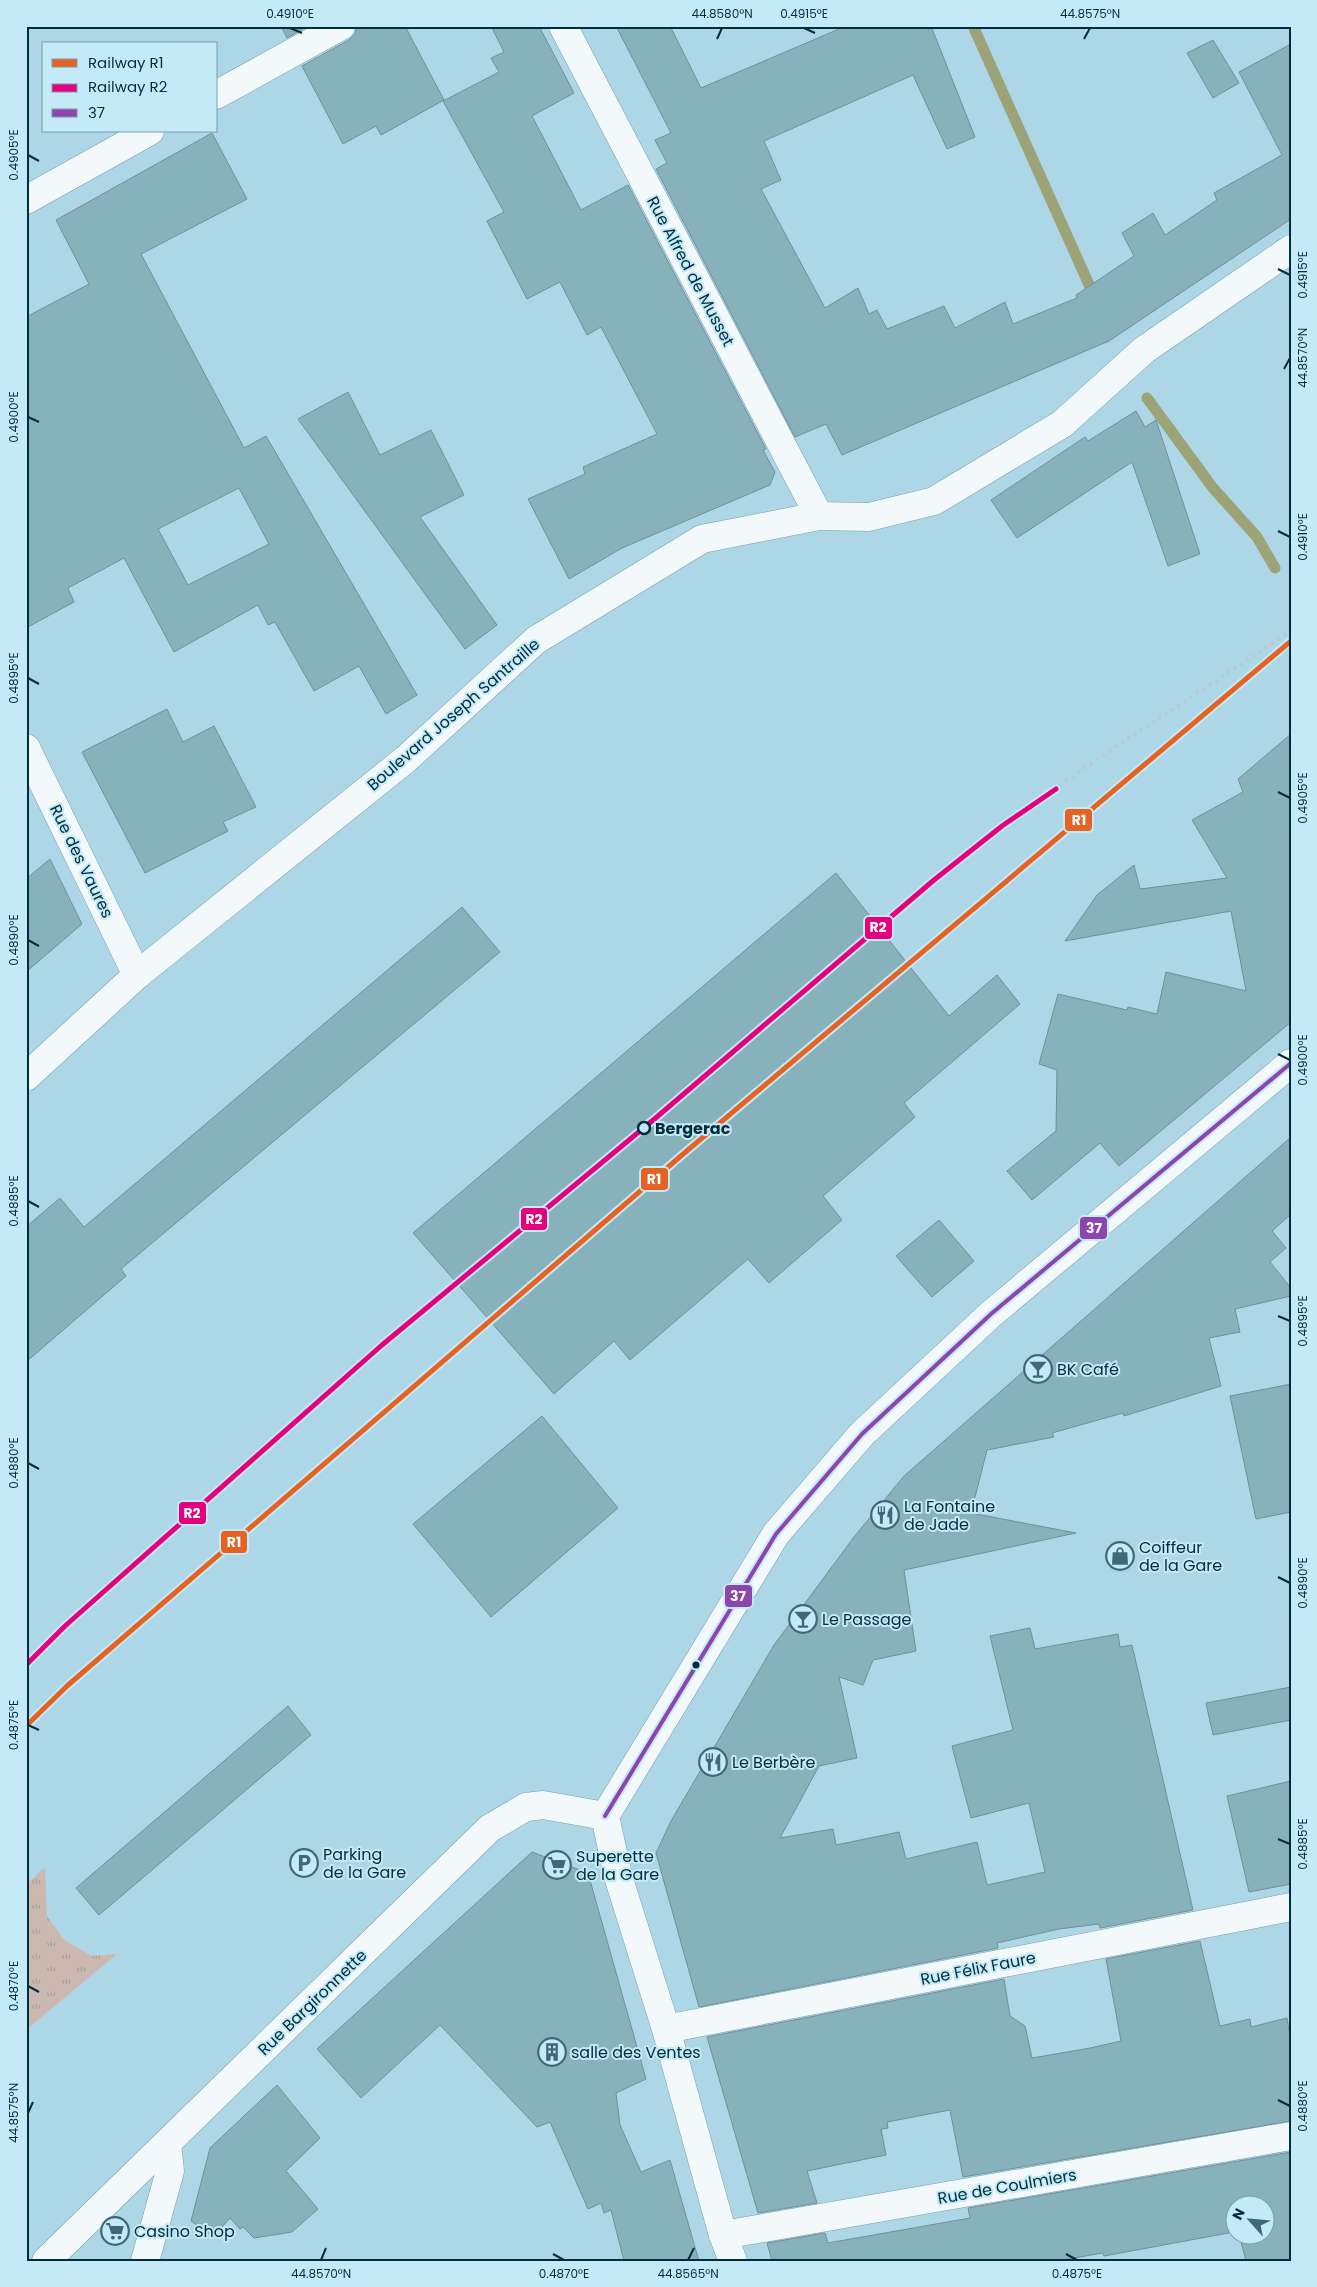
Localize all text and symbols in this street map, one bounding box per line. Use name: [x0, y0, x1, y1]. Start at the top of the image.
text: 0.4910°E: [266, 5, 314, 22]
text: 44.8580°N: [691, 5, 753, 22]
text: 0.4915°E: [780, 5, 828, 22]
text: 44.8575°N: [1060, 5, 1120, 22]
legend: [42, 42, 218, 132]
text: Railway R1: [88, 52, 163, 73]
text: Railway R2: [88, 76, 167, 97]
text: 37: [88, 102, 105, 123]
text: 0.4905°E: [5, 129, 22, 181]
street label: Rue Alfred de Musset: [641, 192, 740, 350]
text: 0.4915°E: [1294, 251, 1311, 299]
text: 44.8570°N: [1294, 328, 1311, 388]
text: 0.4900°E: [5, 391, 22, 443]
text: 0.4910°E: [1294, 513, 1311, 561]
street label: Boulevard Joseph Santraille: [362, 633, 545, 796]
text: 0.4895°E: [5, 652, 22, 704]
text: 0.4905°E: [1294, 772, 1311, 824]
street label: Rue des Vaures: [44, 801, 119, 922]
line badge: R1: [1064, 808, 1093, 832]
text: R1: [1072, 810, 1086, 830]
text: 0.4890°E: [5, 914, 22, 966]
line badge: R2: [864, 916, 893, 940]
text: R2: [869, 917, 887, 937]
text: 0.4900°E: [1294, 1034, 1311, 1086]
place label: Bergerac: [655, 1117, 731, 1140]
marker: Bergerac: [637, 1121, 651, 1135]
line badge: R1: [640, 1167, 669, 1191]
text: R1: [647, 1169, 661, 1189]
text: 0.4885°E: [5, 1175, 22, 1227]
line badge: R2: [520, 1207, 548, 1231]
text: R2: [525, 1209, 543, 1229]
line badge: 37: [1079, 1216, 1108, 1240]
text: 37: [1086, 1218, 1102, 1238]
text: 0.4895°E: [1294, 1295, 1311, 1347]
bar icon: BK Café: [1023, 1354, 1053, 1384]
place label: BK Café: [1057, 1358, 1119, 1381]
text: 0.4880°E: [5, 1437, 22, 1489]
place label: La Fontaine de Jade: [904, 1495, 995, 1536]
restaurant icon: La Fontaine de Jade: [870, 1500, 900, 1530]
line badge: R2: [178, 1501, 207, 1525]
text: R2: [183, 1503, 201, 1523]
line badge: R1: [220, 1530, 248, 1554]
text: R1: [227, 1532, 241, 1552]
place label: Coiffeur de la Gare: [1139, 1536, 1222, 1577]
shop icon: Coiffeur de la Gare: [1105, 1541, 1135, 1571]
text: 0.4890°E: [1294, 1557, 1311, 1609]
line badge: 37: [724, 1584, 753, 1608]
text: 37: [730, 1586, 746, 1606]
bar icon: Le Passage: [788, 1604, 818, 1634]
place label: Le Passage: [822, 1608, 912, 1631]
unlabelled marker: [691, 1660, 701, 1670]
text: 0.4875°E: [5, 1700, 22, 1750]
restaurant icon: Le Berbère: [698, 1747, 728, 1777]
place label: Le Berbère: [732, 1751, 816, 1774]
text: 0.4885°E: [1294, 1818, 1311, 1870]
place label: Parking de la Gare: [323, 1843, 406, 1884]
place label: Superette de la Gare: [576, 1845, 659, 1886]
parking icon: Parking de la Gare: [289, 1848, 319, 1878]
supermarket icon: Superette de la Gare: [542, 1850, 572, 1880]
street label: Rue Bargironnette: [253, 1944, 372, 2061]
street label: Rue Félix Faure: [918, 1946, 1038, 1991]
text: 0.4870°E: [5, 1961, 22, 2011]
building icon: salle des Ventes: [537, 2037, 567, 2067]
place label: salle des Ventes: [571, 2041, 701, 2064]
text: 0.4880°E: [1294, 2080, 1311, 2132]
text: 44.8575°N: [5, 2083, 22, 2143]
street label: Rue de Coulmiers: [936, 2163, 1078, 2210]
north arrow: [1224, 2194, 1274, 2244]
text: N: [1227, 2205, 1250, 2223]
supermarket icon: Casino Shop: [100, 2216, 130, 2246]
place label: Casino Shop: [134, 2220, 235, 2243]
text: 44.8570°N: [291, 2265, 351, 2282]
text: 0.4870°E: [539, 2265, 589, 2282]
text: 44.8565°N: [657, 2265, 719, 2282]
text: 0.4875°E: [1052, 2265, 1102, 2282]

